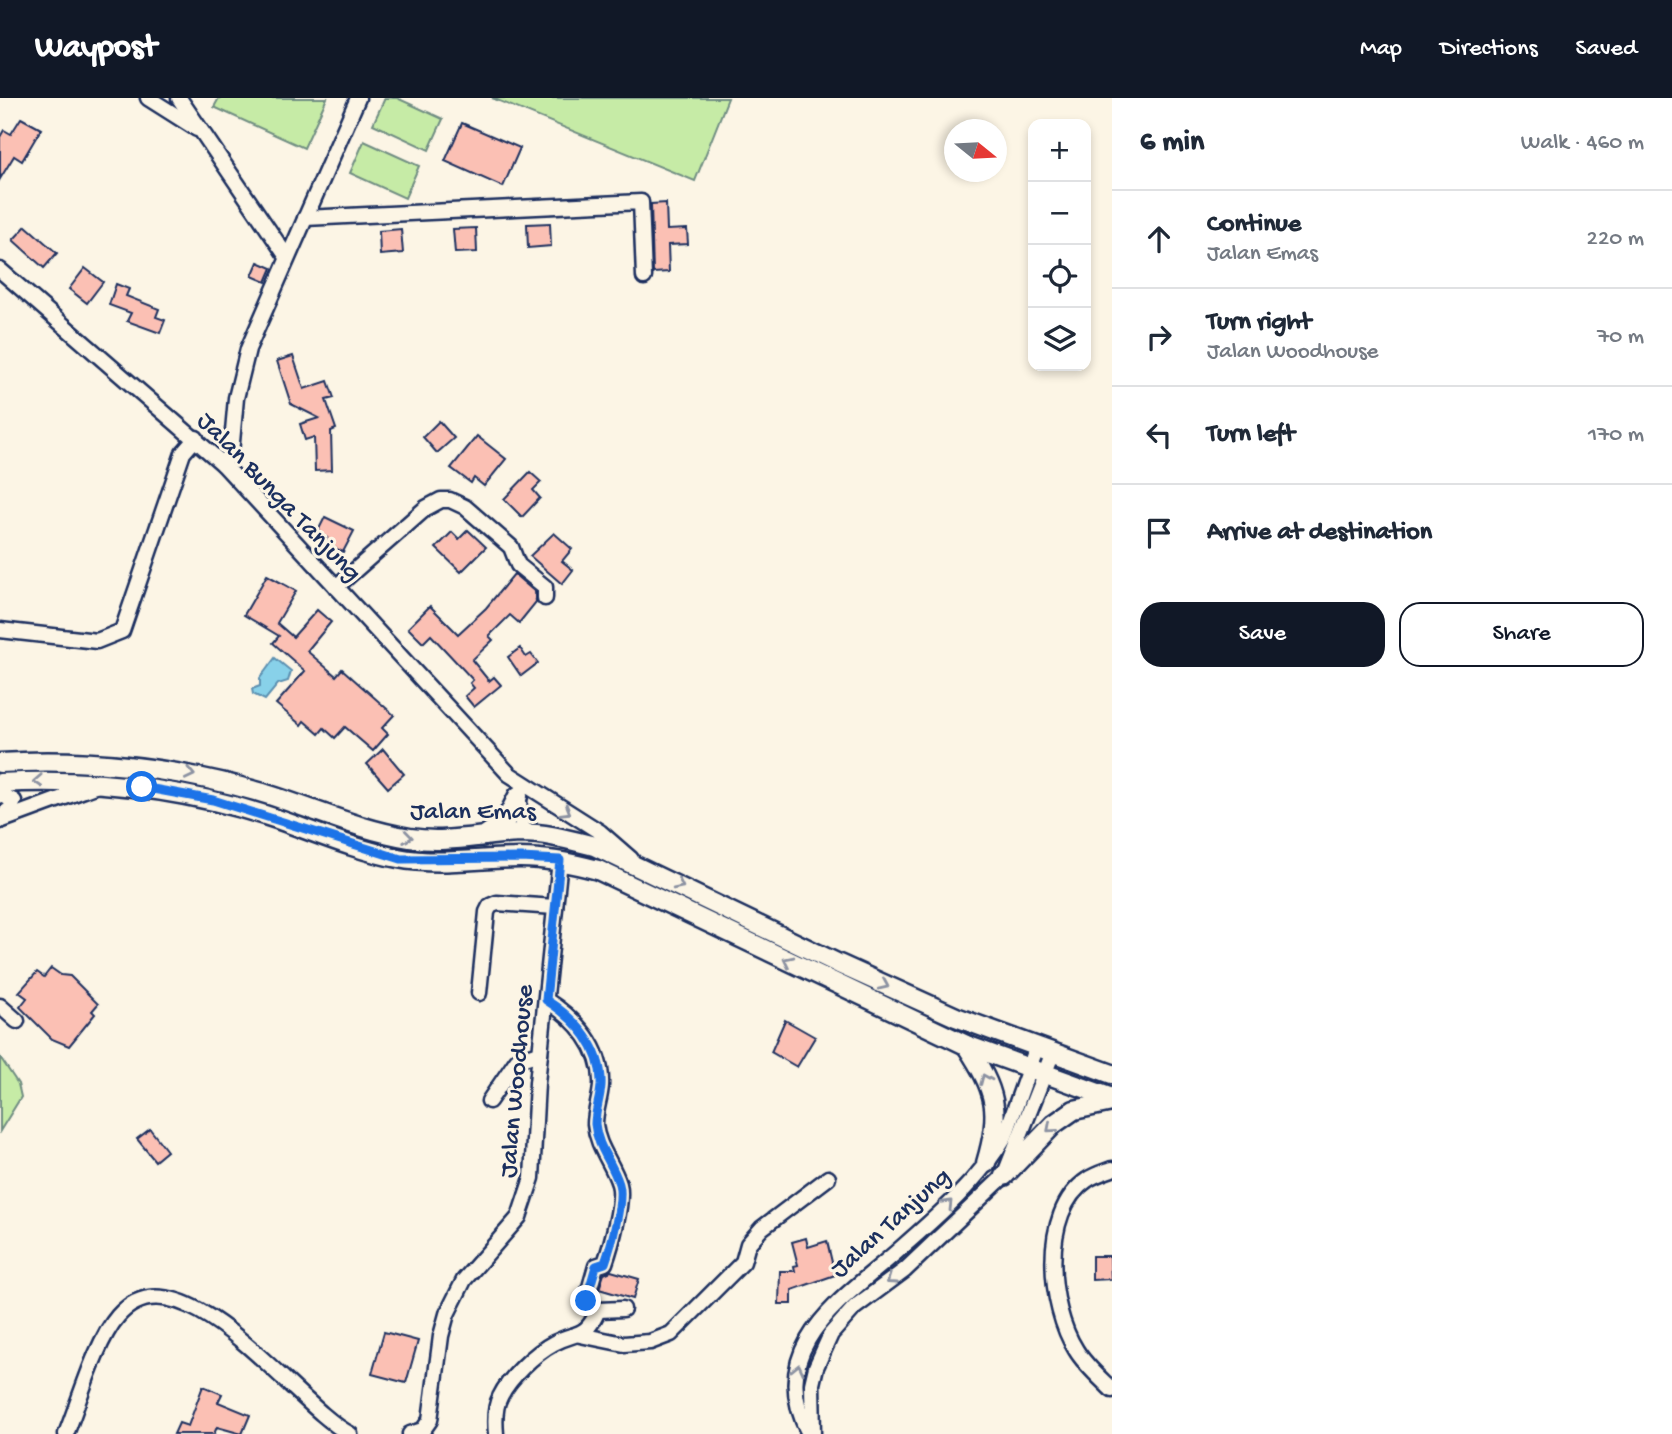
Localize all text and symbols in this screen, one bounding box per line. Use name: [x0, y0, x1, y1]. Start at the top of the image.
text: Waypost: [35, 30, 157, 68]
text: Map: [1360, 35, 1402, 64]
text: Directions: [1440, 35, 1538, 64]
text: Saved: [1576, 35, 1637, 64]
north arrow: [944, 119, 1007, 182]
map controls: [1028, 119, 1091, 371]
button: +: [1028, 119, 1091, 182]
text: 6 min: [1140, 126, 1204, 161]
text: Walk · 460 m: [1521, 130, 1644, 157]
button: −: [1028, 182, 1091, 245]
text: Continue: [1207, 210, 1301, 241]
icon: ahead: [1140, 220, 1178, 258]
text: 220 m: [1587, 226, 1644, 253]
text: Jalan Emas: [1207, 241, 1318, 268]
button: locate: [1028, 245, 1091, 308]
button: layers: [1028, 308, 1091, 371]
text: Turn right: [1207, 308, 1311, 339]
icon: right: [1140, 318, 1178, 356]
text: 70 m: [1597, 324, 1644, 351]
text: Jalan Woodhouse: [1207, 339, 1379, 366]
street label: Jalan Bunga Tanjung: [189, 407, 367, 589]
icon: left: [1140, 416, 1178, 454]
text: Turn left: [1207, 420, 1295, 451]
text: 170 m: [1588, 422, 1644, 449]
icon: arrive: [1140, 514, 1178, 552]
text: Arrive at destination: [1207, 518, 1432, 549]
button: Save: [1140, 602, 1385, 667]
button: Share: [1399, 602, 1644, 667]
one-way arrow: [184, 766, 196, 781]
route start: [126, 771, 157, 802]
one-way arrow: [32, 774, 43, 789]
street label: Jalan Emas: [410, 798, 537, 829]
one-way arrow: [558, 803, 571, 816]
one-way arrow: [402, 830, 414, 845]
one-way arrow: [672, 877, 685, 891]
one-way arrow: [783, 955, 795, 969]
one-way arrow: [877, 977, 889, 991]
street label: Jalan Woodhouse: [495, 983, 542, 1179]
one-way arrow: [980, 1074, 994, 1086]
one-way arrow: [1046, 1120, 1059, 1132]
street label: Jalan Tanjung: [826, 1162, 958, 1286]
one-way arrow: [940, 1199, 953, 1212]
one-way arrow: [886, 1272, 899, 1285]
route end: [570, 1285, 601, 1316]
one-way arrow: [790, 1363, 804, 1375]

